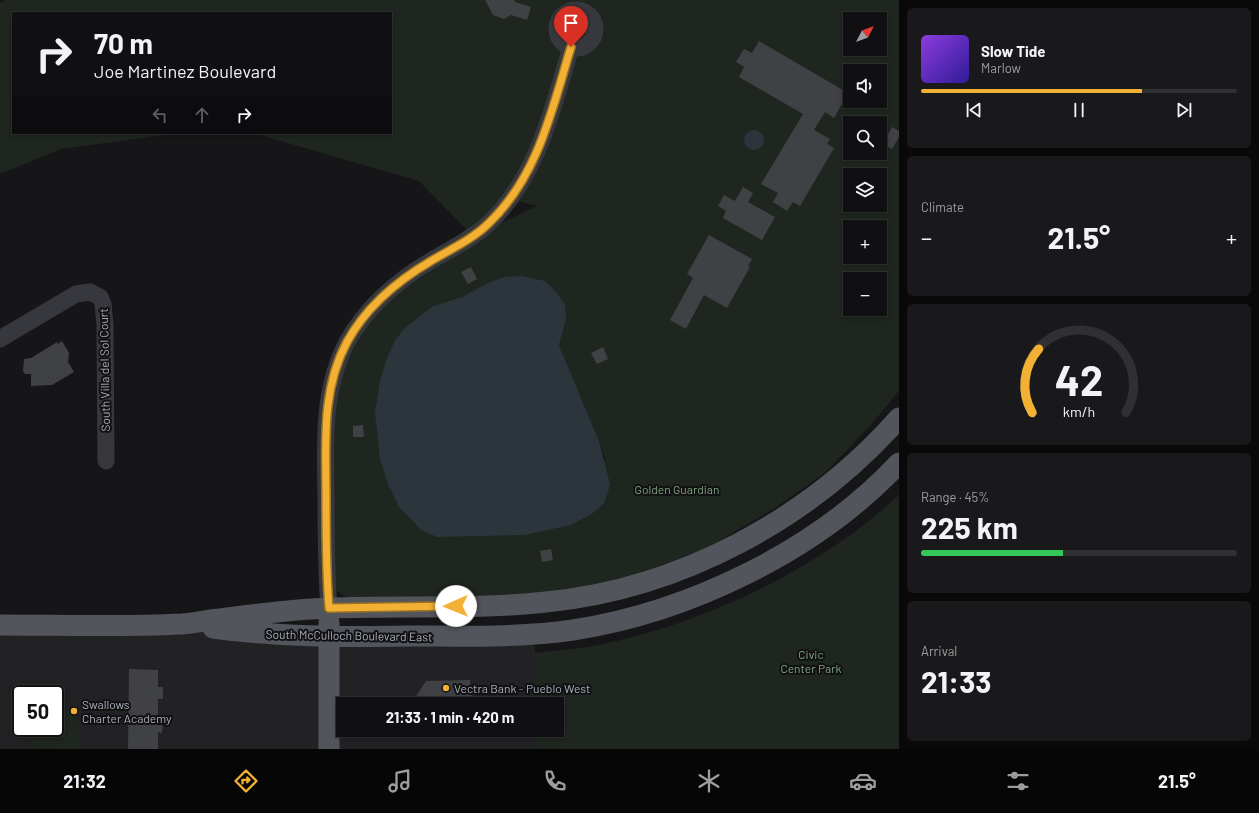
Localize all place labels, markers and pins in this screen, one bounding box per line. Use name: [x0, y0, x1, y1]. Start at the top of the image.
pin: [554, 6, 588, 47]
place label: Vectra Bank - Pueblo West: [454, 681, 591, 695]
marker: Vectra Bank - Pueblo West: [441, 683, 451, 693]
place label: Swallows Charter Academy: [82, 697, 172, 725]
marker: Swallows Charter Academy: [69, 706, 79, 716]

